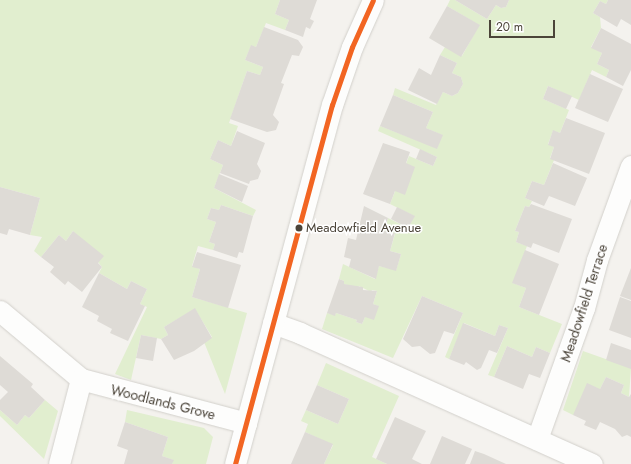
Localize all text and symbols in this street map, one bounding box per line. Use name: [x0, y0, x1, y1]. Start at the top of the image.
scale bar: [491, 12, 557, 38]
text: 20 m: [496, 18, 523, 36]
place label: Meadowfield Avenue: [306, 220, 421, 236]
marker: Meadowfield Avenue: [294, 223, 304, 233]
street label: Meadowfield Terrace: [557, 242, 611, 364]
street label: Woodlands Grove: [109, 381, 217, 423]

